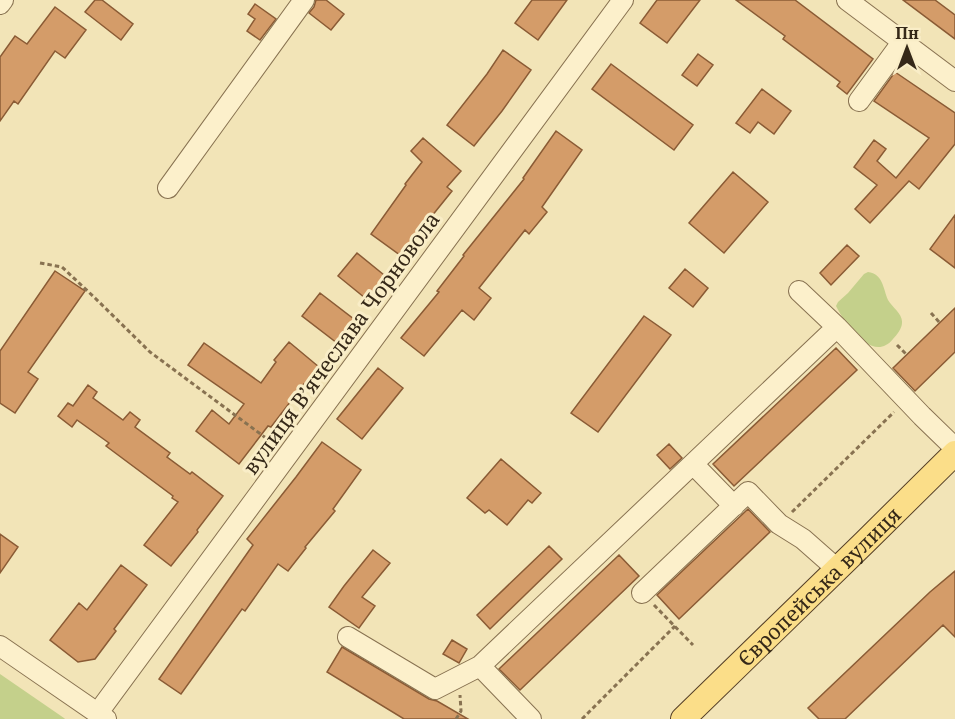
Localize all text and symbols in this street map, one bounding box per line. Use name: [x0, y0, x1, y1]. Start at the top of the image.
north arrow: [877, 18, 937, 78]
text: Пн: [895, 22, 919, 44]
street label: вулиця Вʼячеслава Чорновола: [236, 206, 446, 480]
street label: Європейська вулиця: [732, 501, 907, 672]

